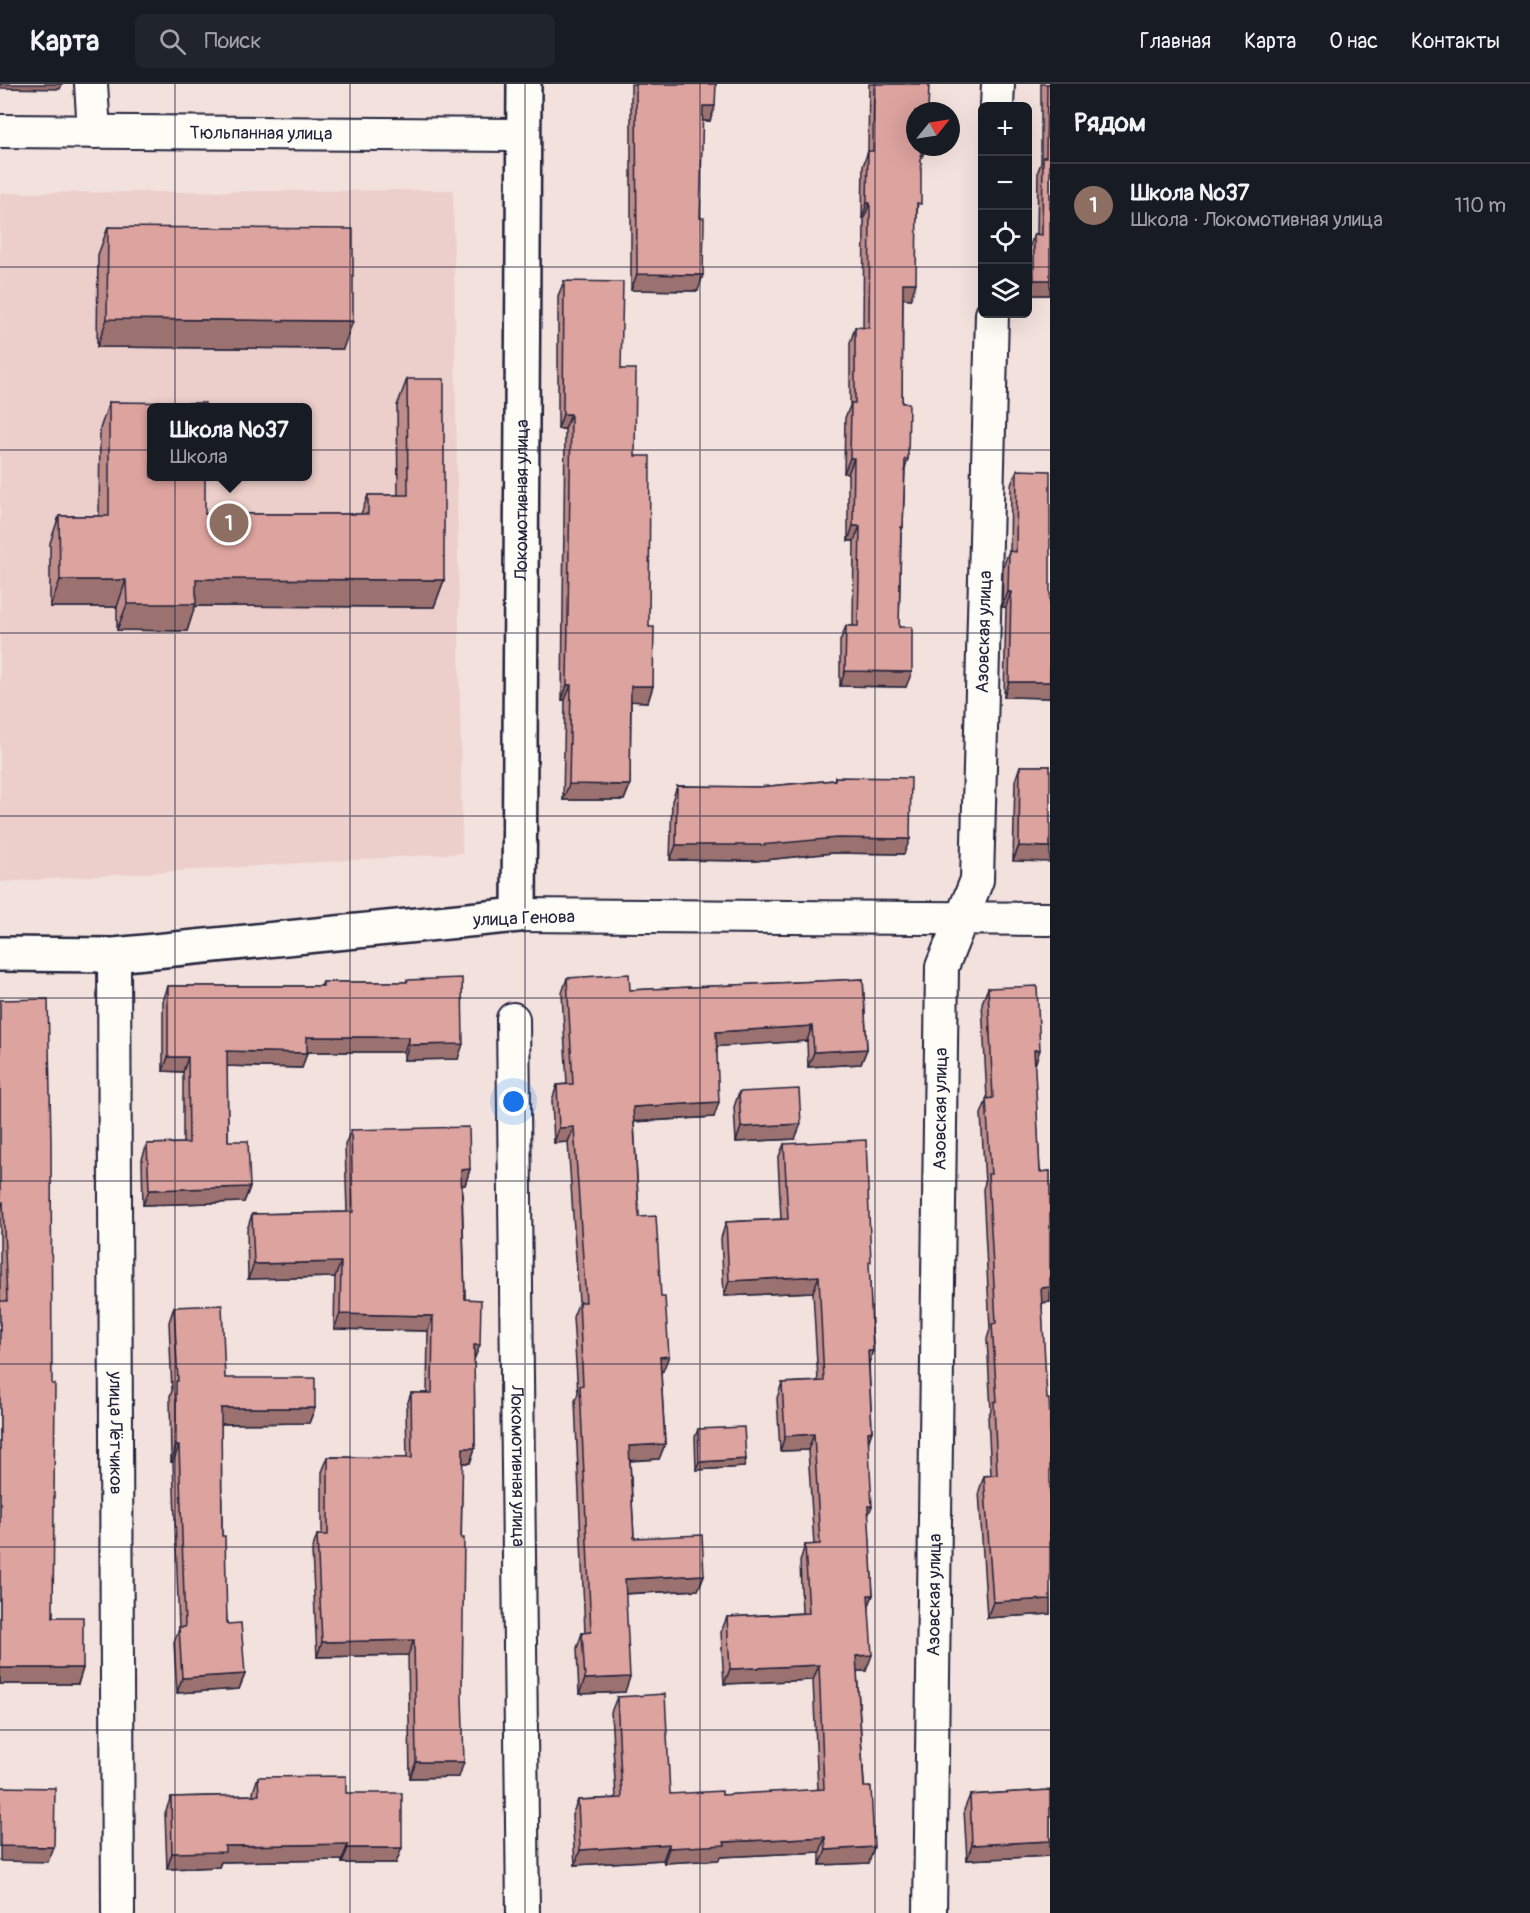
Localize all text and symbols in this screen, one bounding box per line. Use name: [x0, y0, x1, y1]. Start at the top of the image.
search box: [135, 14, 555, 68]
text: Карта: [30, 24, 99, 59]
icon: search: [156, 25, 189, 58]
text: Поиск: [204, 27, 262, 55]
text: Главная: [1140, 28, 1211, 55]
text: Карта: [1244, 28, 1296, 55]
text: О нас: [1329, 28, 1378, 55]
text: Контакты: [1411, 28, 1500, 55]
north arrow: [906, 102, 960, 156]
map controls: [978, 102, 1032, 318]
button: +: [978, 102, 1032, 156]
text: Рядом: [1074, 107, 1146, 139]
street label: Тюльпанная улица: [189, 121, 333, 146]
button: −: [978, 156, 1032, 210]
text: Школа №37: [1131, 179, 1249, 207]
text: 1: [1090, 193, 1097, 218]
text: 110 m: [1455, 193, 1506, 218]
text: Школа · Локомотивная улица: [1131, 207, 1383, 232]
button: locate: [978, 210, 1032, 264]
button: layers: [978, 264, 1032, 318]
popup: [147, 403, 312, 481]
text: Школа №37: [170, 416, 289, 444]
street label: Локомотивная улица: [510, 419, 534, 582]
text: Школа: [170, 444, 228, 469]
pin: 1: [210, 500, 248, 546]
street label: Азовская улица: [971, 570, 997, 694]
street label: улица Генова: [472, 905, 575, 932]
street label: Азовская улица: [928, 1047, 953, 1171]
your location: [499, 1087, 528, 1116]
street label: улица Лётчиков: [104, 1370, 127, 1495]
street label: Локомотивная улица: [505, 1384, 530, 1547]
street label: Азовская улица: [922, 1533, 947, 1657]

